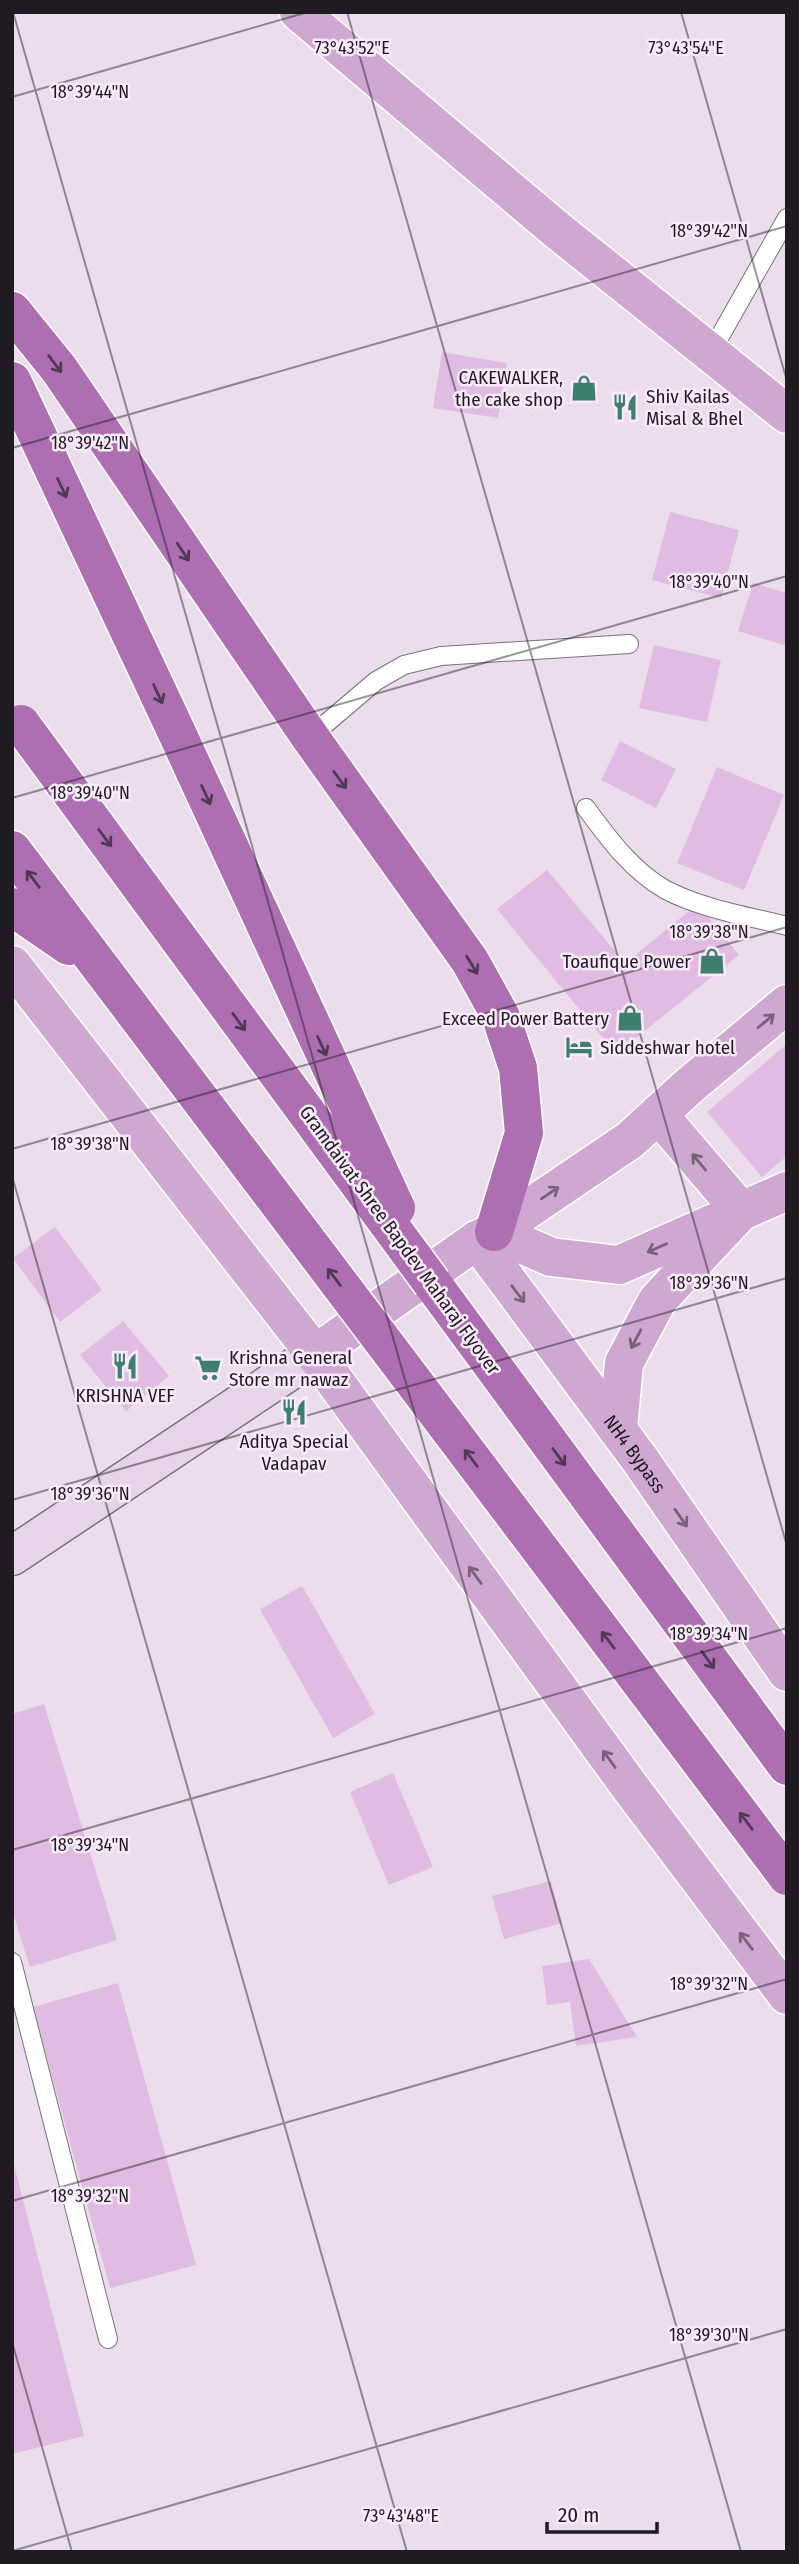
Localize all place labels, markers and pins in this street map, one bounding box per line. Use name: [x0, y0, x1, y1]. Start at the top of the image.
place label: CAKEWALKER, the cake shop: [455, 366, 563, 411]
shop icon: CAKEWALKER, the cake shop: [569, 373, 599, 403]
place label: Shiv Kailas Misal & Bhel: [646, 385, 743, 430]
restaurant icon: Shiv Kailas Misal & Bhel: [610, 392, 640, 422]
shop icon: Toaufique Power: [697, 946, 727, 976]
place label: Toaufique Power: [562, 950, 691, 973]
shop icon: Exceed Power Battery: [615, 1003, 645, 1033]
place label: Exceed Power Battery: [442, 1007, 610, 1030]
hotel icon: Siddeshwar hotel: [564, 1032, 594, 1062]
place label: Siddeshwar hotel: [600, 1036, 735, 1059]
place label: Krishna General Store mr nawaz: [229, 1346, 352, 1391]
restaurant icon: KRISHNA VEF: [110, 1351, 140, 1381]
supermarket icon: Krishna General Store mr nawaz: [193, 1353, 223, 1383]
place label: KRISHNA VEF: [75, 1384, 175, 1407]
restaurant icon: Aditya Special Vadapav: [279, 1397, 309, 1427]
place label: Aditya Special Vadapav: [239, 1430, 349, 1475]

